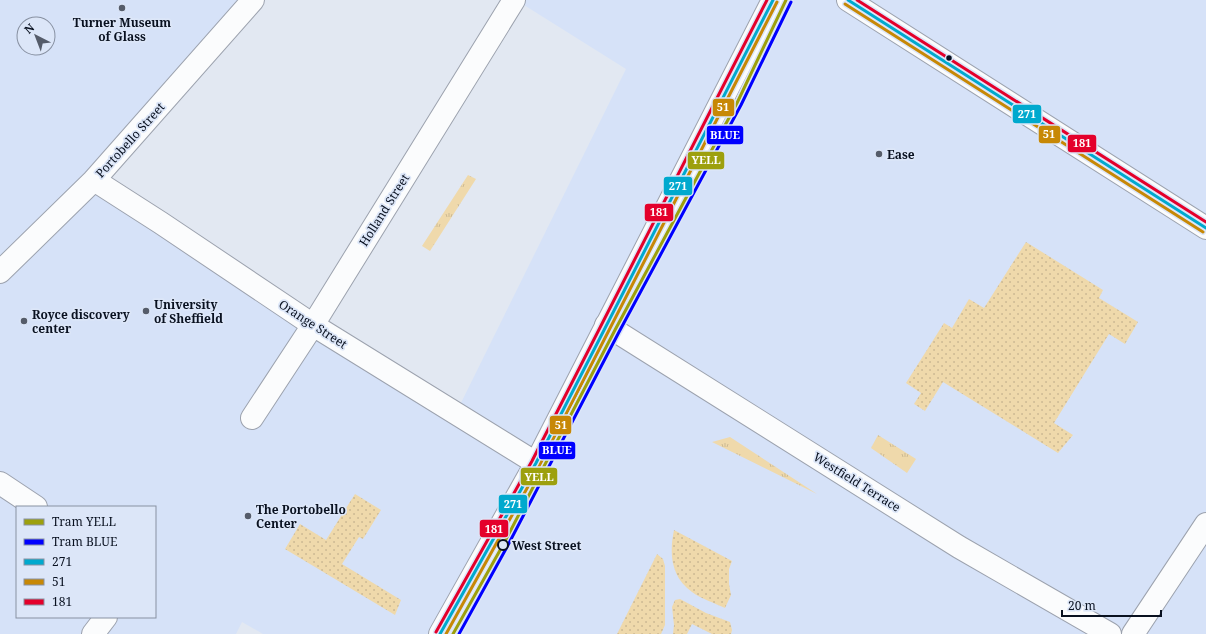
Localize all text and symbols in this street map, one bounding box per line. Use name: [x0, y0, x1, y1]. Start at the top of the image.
marker: Turner Museum of Glass: [117, 3, 127, 13]
place label: Turner Museum of Glass: [73, 14, 171, 45]
north arrow: [16, 16, 56, 56]
text: N: [21, 20, 37, 37]
unlabelled marker: [944, 53, 954, 63]
line badge: 51: [712, 98, 735, 117]
street label: Portobello Street: [92, 99, 168, 181]
text: 51: [717, 99, 729, 114]
line badge: 271: [1012, 104, 1042, 124]
text: 271: [1018, 106, 1036, 121]
line badge: BLUE: [706, 125, 744, 145]
line badge: 51: [1038, 125, 1061, 144]
text: 51: [1043, 126, 1055, 141]
text: BLUE: [710, 127, 740, 142]
line badge: 181: [1067, 134, 1097, 153]
text: 181: [1073, 135, 1091, 150]
place label: Ease: [887, 146, 915, 163]
marker: Ease: [874, 149, 884, 159]
line badge: YELL: [687, 151, 725, 170]
text: YELL: [691, 152, 721, 167]
street label: Holland Street: [355, 171, 413, 249]
line badge: 271: [663, 176, 693, 196]
text: 271: [669, 178, 687, 193]
line badge: 181: [644, 203, 674, 222]
text: 181: [650, 204, 668, 219]
place label: University of Sheffield: [154, 296, 223, 327]
street label: Orange Street: [276, 296, 350, 352]
place label: Royce discovery center: [32, 306, 130, 337]
marker: University of Sheffield: [141, 306, 151, 316]
marker: Royce discovery center: [19, 316, 29, 326]
line badge: 51: [549, 415, 572, 435]
text: 51: [555, 417, 567, 432]
line badge: BLUE: [538, 441, 576, 460]
text: BLUE: [542, 442, 572, 457]
street label: Westfield Terrace: [810, 448, 904, 516]
line badge: YELL: [520, 467, 558, 486]
text: YELL: [524, 469, 554, 484]
line badge: 271: [498, 494, 528, 514]
text: 271: [504, 496, 522, 511]
place label: The Portobello Center: [256, 501, 346, 532]
legend: [16, 506, 156, 618]
marker: The Portobello Center: [243, 511, 253, 521]
text: Tram YELL: [52, 513, 116, 530]
line badge: 181: [479, 519, 509, 538]
text: 181: [485, 521, 503, 536]
text: Tram BLUE: [52, 533, 117, 550]
place label: West Street: [512, 537, 582, 554]
marker: West Street: [497, 539, 509, 551]
text: 271: [52, 553, 72, 570]
text: 51: [52, 573, 65, 590]
scale bar: [1062, 592, 1161, 618]
text: 181: [52, 593, 72, 610]
text: 20 m: [1068, 597, 1096, 614]

